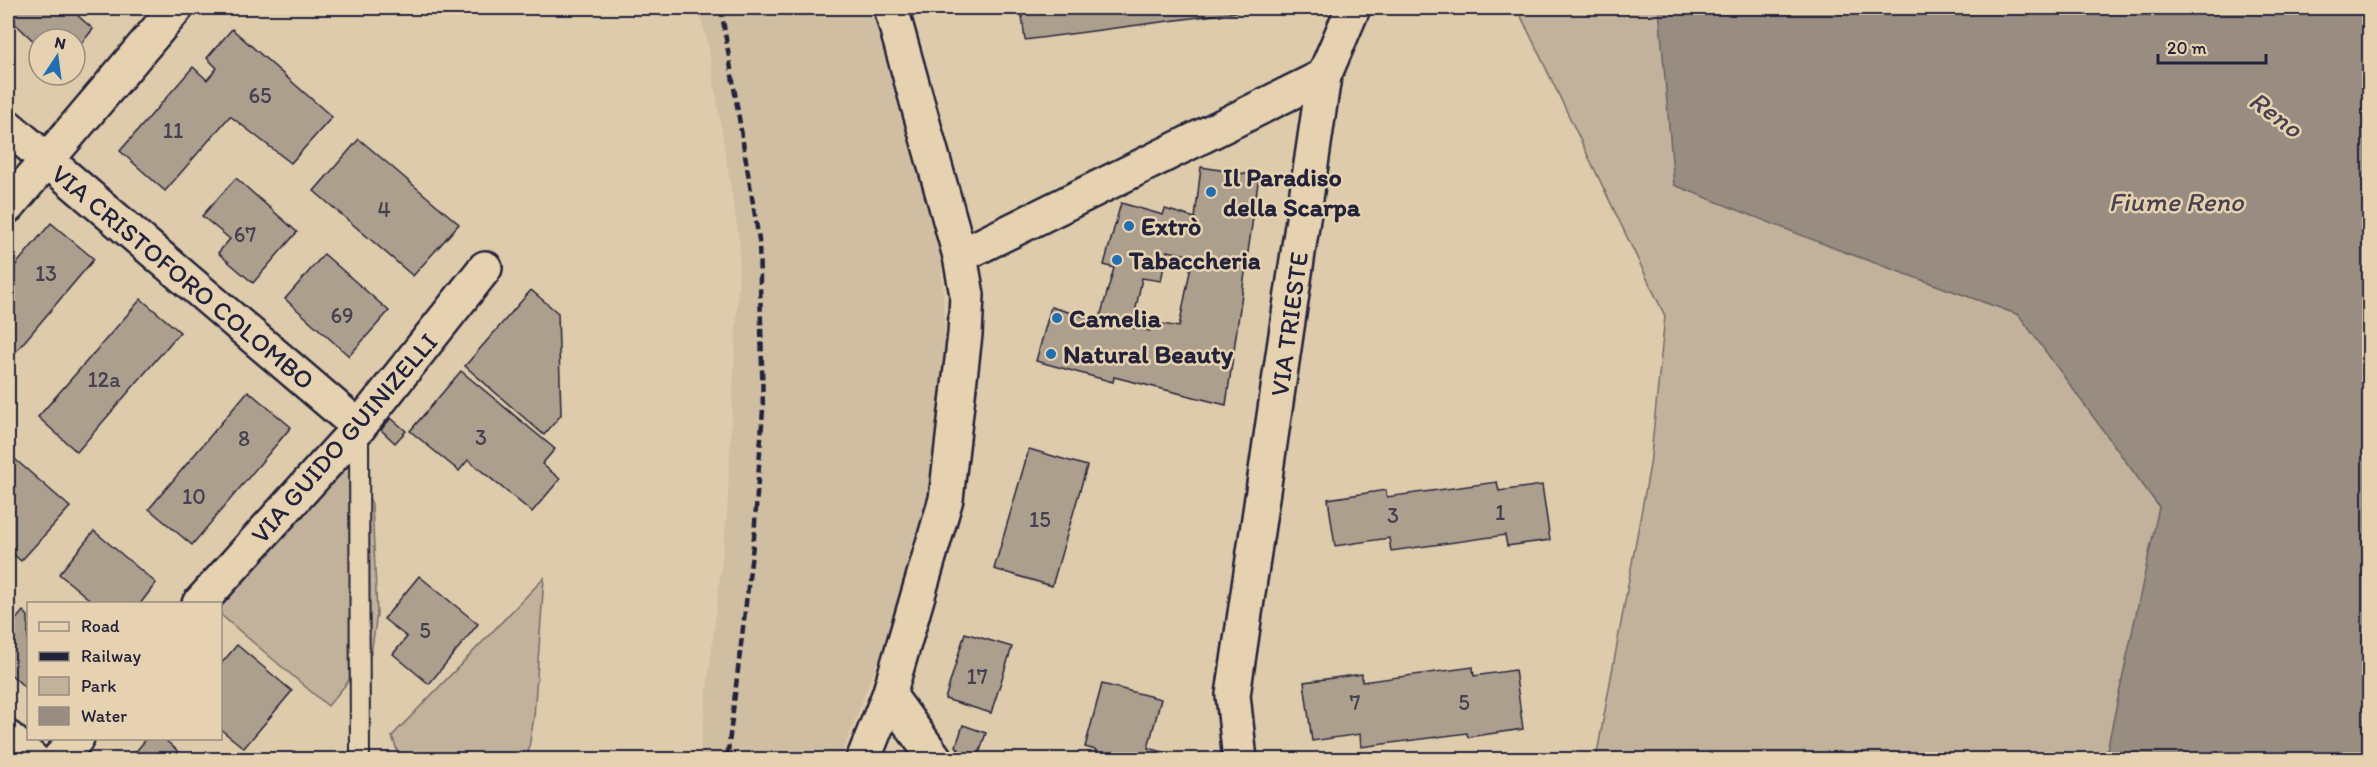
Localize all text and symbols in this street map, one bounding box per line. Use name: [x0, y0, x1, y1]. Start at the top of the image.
north arrow: [27, 27, 87, 87]
scale bar: [2158, 27, 2266, 65]
text: N: [53, 32, 68, 53]
text: 20 m: [2167, 37, 2207, 59]
house number: 65: [248, 82, 272, 109]
water label: Reno: [2243, 83, 2310, 145]
house number: 11: [163, 117, 183, 144]
street label: VIA CRISTOFORO COLOMBO: [45, 158, 321, 396]
place label: Il Paradiso della Scarpa: [1223, 161, 1361, 223]
marker: Il Paradiso della Scarpa: [1204, 185, 1218, 199]
water label: Fiume Reno: [2108, 185, 2245, 218]
house number: 4: [377, 196, 391, 223]
place label: Extrò: [1141, 210, 1201, 242]
marker: Extrò: [1122, 219, 1136, 233]
house number: 67: [234, 221, 256, 248]
place label: Tabaccheria: [1128, 244, 1261, 276]
street label: VIA TRIESTE: [1263, 250, 1315, 398]
marker: Tabaccheria: [1110, 253, 1124, 267]
house number: 13: [35, 260, 57, 287]
house number: 69: [330, 302, 354, 329]
place label: Camelia: [1069, 302, 1161, 334]
marker: Camelia: [1050, 311, 1064, 325]
street label: VIA GUIDO GUINIZELLI: [244, 326, 444, 550]
place label: Natural Beauty: [1063, 338, 1234, 370]
marker: Natural Beauty: [1044, 347, 1058, 361]
house number: 12a: [87, 366, 121, 393]
house number: 3: [475, 424, 487, 451]
house number: 8: [238, 425, 250, 452]
house number: 10: [182, 483, 206, 510]
house number: 1: [1495, 499, 1505, 526]
house number: 3: [1387, 502, 1399, 529]
house number: 15: [1029, 506, 1051, 533]
legend: [27, 602, 222, 740]
text: Road: [81, 615, 120, 637]
house number: 5: [419, 617, 431, 644]
text: Railway: [81, 645, 142, 667]
house number: 17: [966, 663, 988, 690]
text: Park: [81, 675, 116, 697]
house number: 7: [1350, 689, 1361, 716]
house number: 5: [1458, 689, 1470, 716]
text: Water: [81, 705, 127, 727]

